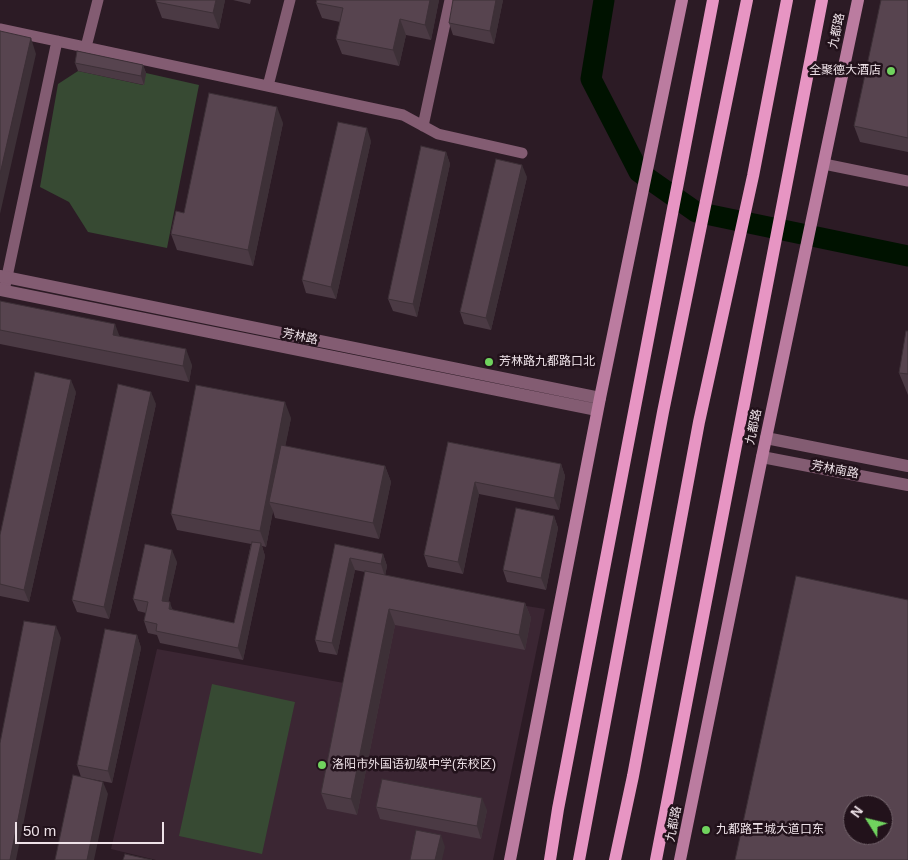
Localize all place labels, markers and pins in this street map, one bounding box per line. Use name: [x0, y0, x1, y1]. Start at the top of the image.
place label: 全聚德大酒店: [809, 64, 881, 78]
marker: 全聚德大酒店: [885, 65, 897, 77]
place label: 芳林路九都路口北: [499, 355, 595, 369]
marker: 芳林路九都路口北: [483, 356, 495, 368]
place label: 洛阳市外国语初级中学(东校区): [332, 758, 496, 772]
marker: 洛阳市外国语初级中学(东校区): [316, 759, 328, 771]
place label: 九都路王城大道口东: [716, 823, 824, 837]
marker: 九都路王城大道口东: [700, 824, 712, 836]

